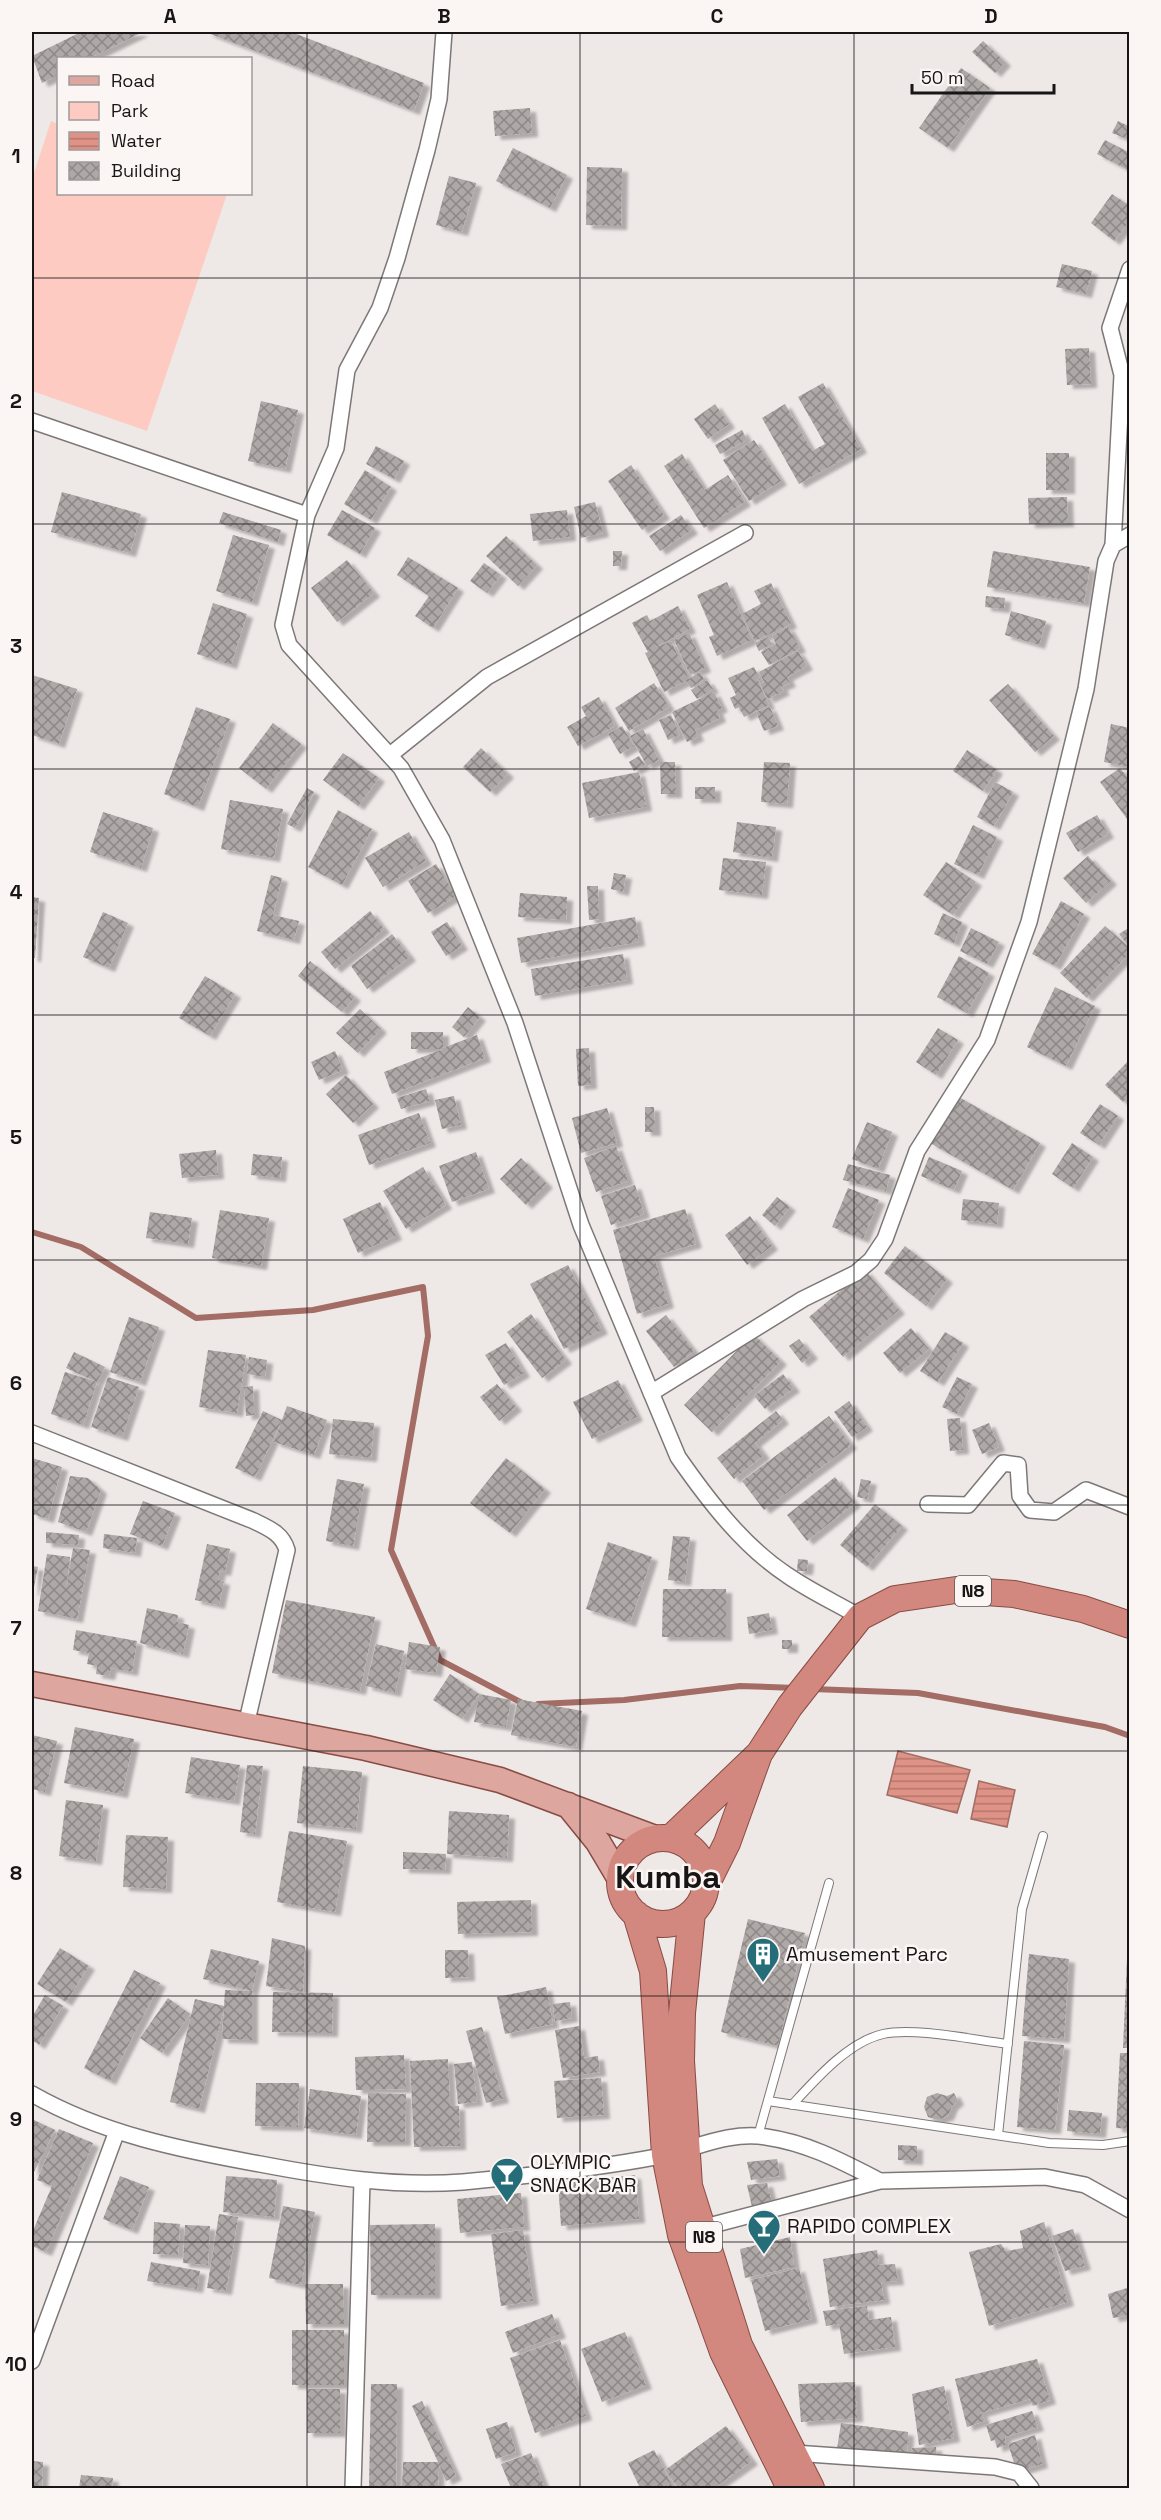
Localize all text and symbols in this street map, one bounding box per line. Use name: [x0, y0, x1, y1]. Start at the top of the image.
text: A: [164, 3, 177, 29]
text: B: [437, 3, 451, 29]
text: C: [711, 3, 724, 29]
text: D: [984, 3, 998, 29]
legend: [57, 57, 252, 195]
scale bar: [912, 57, 1054, 95]
text: 50 m: [921, 66, 963, 89]
text: Road: [111, 69, 155, 92]
text: Park: [111, 99, 149, 122]
text: Water: [111, 129, 162, 152]
text: 1: [11, 143, 21, 169]
text: Building: [111, 159, 181, 182]
text: 2: [10, 388, 22, 414]
text: 3: [10, 633, 22, 659]
text: 4: [10, 879, 23, 905]
text: 5: [10, 1124, 22, 1150]
text: 6: [10, 1370, 22, 1396]
road number: N8: [955, 1576, 991, 1606]
text: 7: [10, 1615, 22, 1641]
district label: Kumba: [615, 1857, 721, 1897]
text: 8: [10, 1860, 22, 1886]
building icon: Amusement Parc: [745, 1936, 781, 1983]
place label: Amusement Parc: [786, 1941, 948, 1967]
text: 9: [10, 2106, 22, 2132]
place label: OLYMPIC SNACK BAR: [530, 2149, 636, 2198]
bar icon: OLYMPIC SNACK BAR: [489, 2156, 525, 2203]
bar icon: RAPIDO COMPLEX: [746, 2208, 782, 2255]
place label: RAPIDO COMPLEX: [787, 2213, 952, 2239]
road number: N8: [686, 2222, 722, 2252]
text: 10: [5, 2351, 27, 2377]

